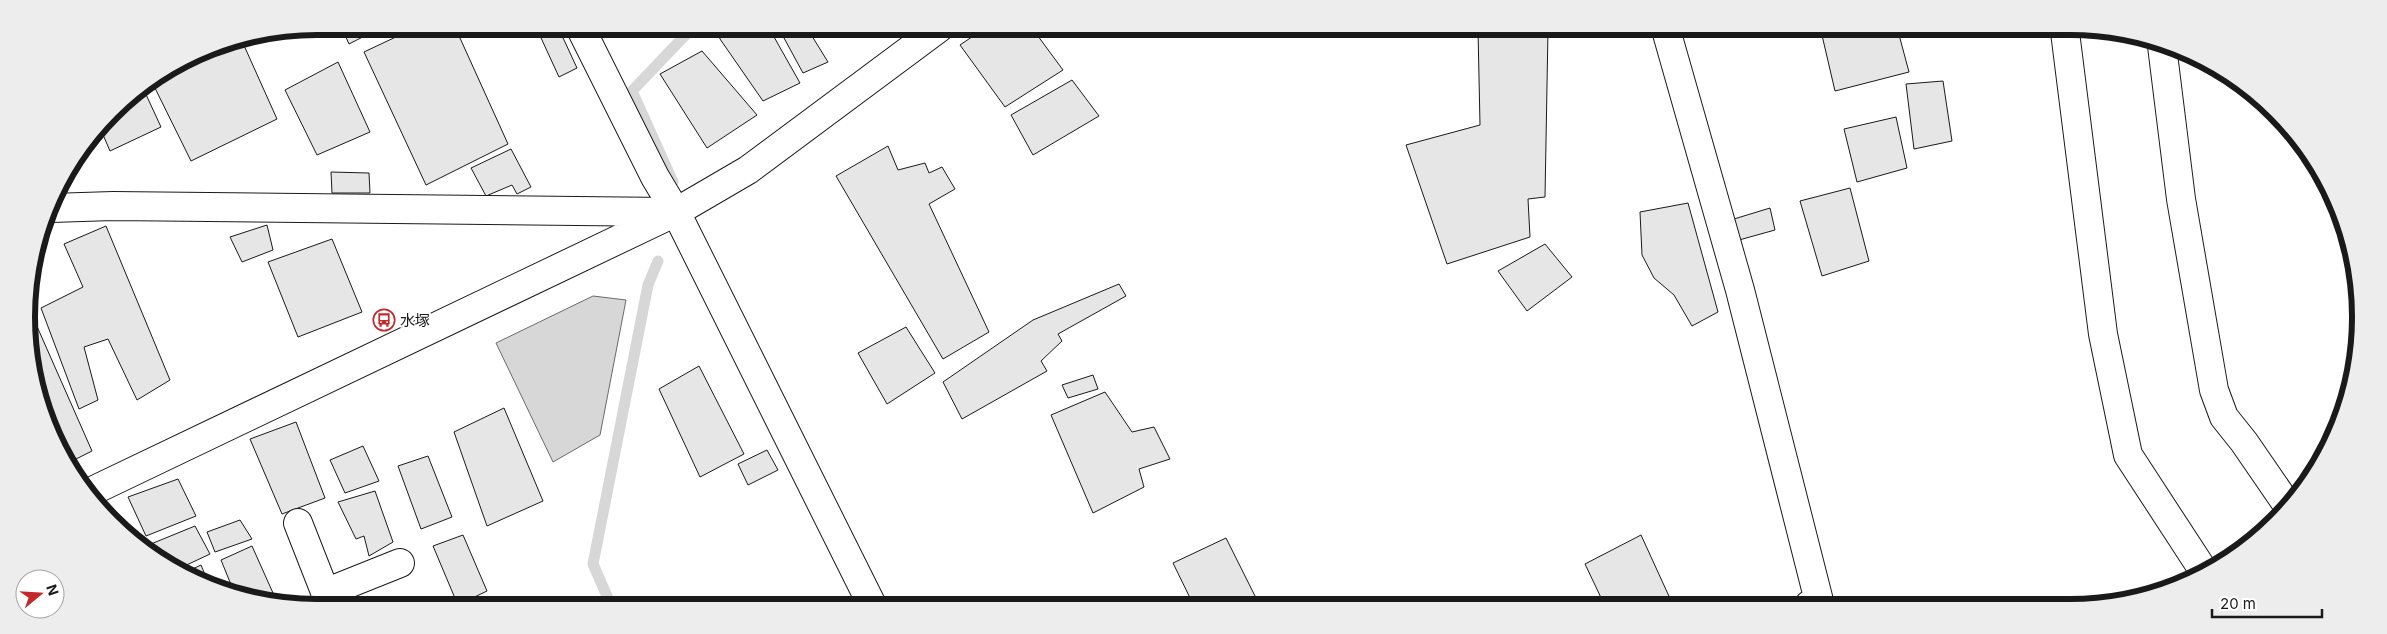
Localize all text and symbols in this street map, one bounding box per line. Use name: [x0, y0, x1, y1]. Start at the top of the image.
bus stop icon: 水塚: [372, 308, 396, 332]
place label: 水塚: [400, 311, 430, 330]
north arrow: [15, 569, 65, 619]
text: N: [43, 582, 63, 598]
scale bar: [2212, 586, 2322, 618]
text: 20 m: [2220, 594, 2256, 613]

